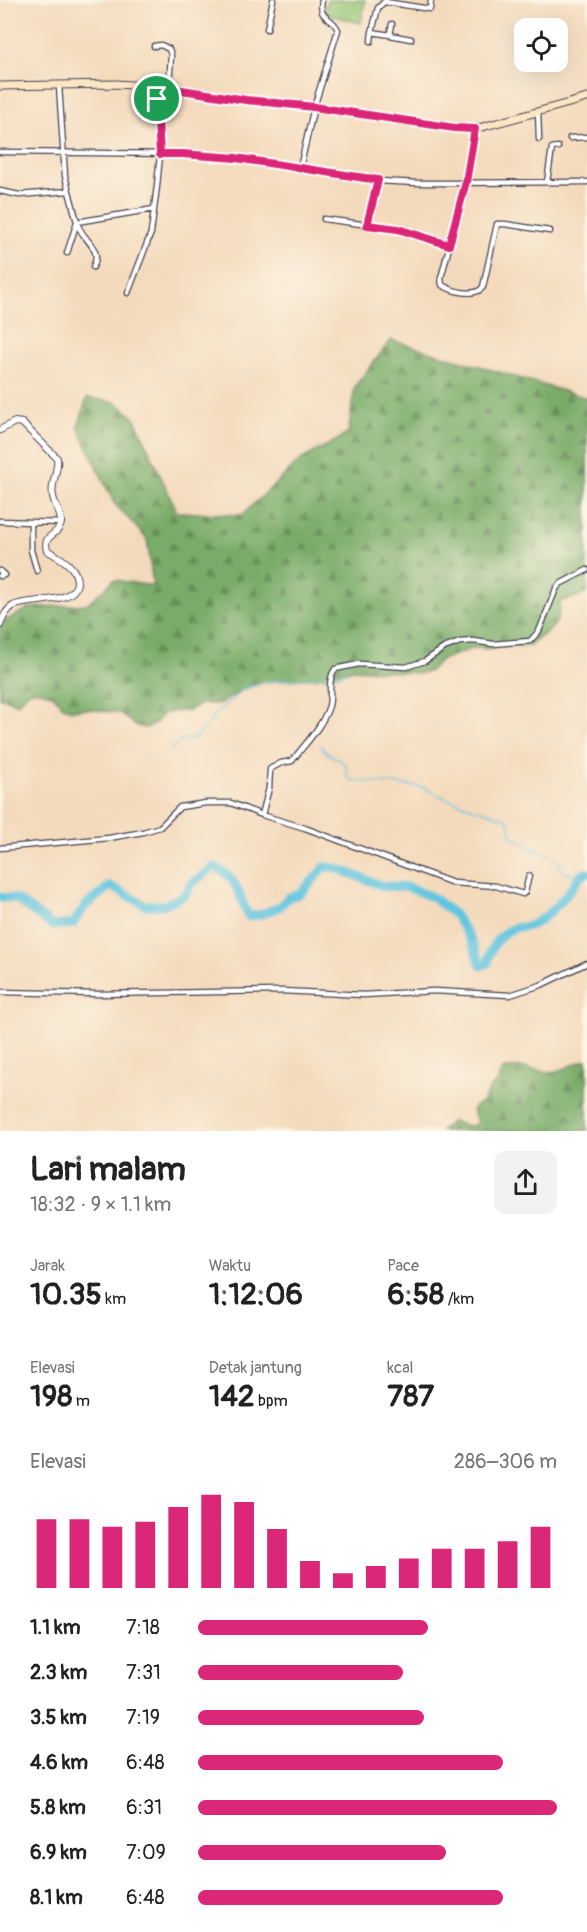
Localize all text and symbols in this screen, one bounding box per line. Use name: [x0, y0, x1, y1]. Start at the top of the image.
map controls: [514, 18, 568, 72]
button: locate: [514, 18, 568, 72]
pin: [131, 73, 182, 124]
icon: arrive: [140, 82, 173, 115]
text: Lari malam: [30, 1149, 186, 1190]
button: share: [494, 1151, 557, 1214]
text: 18:32 · 9 × 1.1 km: [30, 1192, 171, 1217]
text: Jarak: [30, 1256, 65, 1276]
text: Waktu: [209, 1256, 251, 1276]
text: Pace: [387, 1256, 419, 1276]
text: 10.35: [30, 1276, 102, 1313]
text: 1:12:06: [209, 1276, 303, 1313]
text: 6:58: [387, 1276, 444, 1313]
text: km: [102, 1289, 126, 1309]
text: /km: [444, 1289, 474, 1309]
text: Elevasi: [30, 1358, 75, 1378]
text: Detak jantung: [209, 1358, 302, 1378]
text: kcal: [387, 1358, 413, 1378]
text: 198: [30, 1378, 72, 1415]
text: 142: [209, 1378, 255, 1415]
text: 787: [387, 1378, 434, 1415]
text: m: [72, 1391, 90, 1411]
text: bpm: [255, 1391, 288, 1411]
text: Elevasi: [30, 1449, 86, 1474]
text: 286–306 m: [454, 1449, 557, 1474]
text: 1.1 km: [30, 1615, 80, 1640]
text: 7:18: [126, 1615, 160, 1640]
text: 2.3 km: [30, 1660, 87, 1685]
text: 7:31: [126, 1660, 161, 1685]
text: 3.5 km: [30, 1705, 87, 1730]
text: 7:19: [126, 1705, 160, 1730]
text: 4.6 km: [30, 1750, 88, 1775]
text: 6:48: [126, 1750, 165, 1775]
text: 5.8 km: [30, 1795, 86, 1820]
text: 6:31: [126, 1795, 162, 1820]
text: 6.9 km: [30, 1840, 87, 1865]
text: 7:09: [126, 1840, 166, 1865]
text: 8.1 km: [30, 1885, 83, 1910]
text: 6:48: [126, 1885, 165, 1910]

